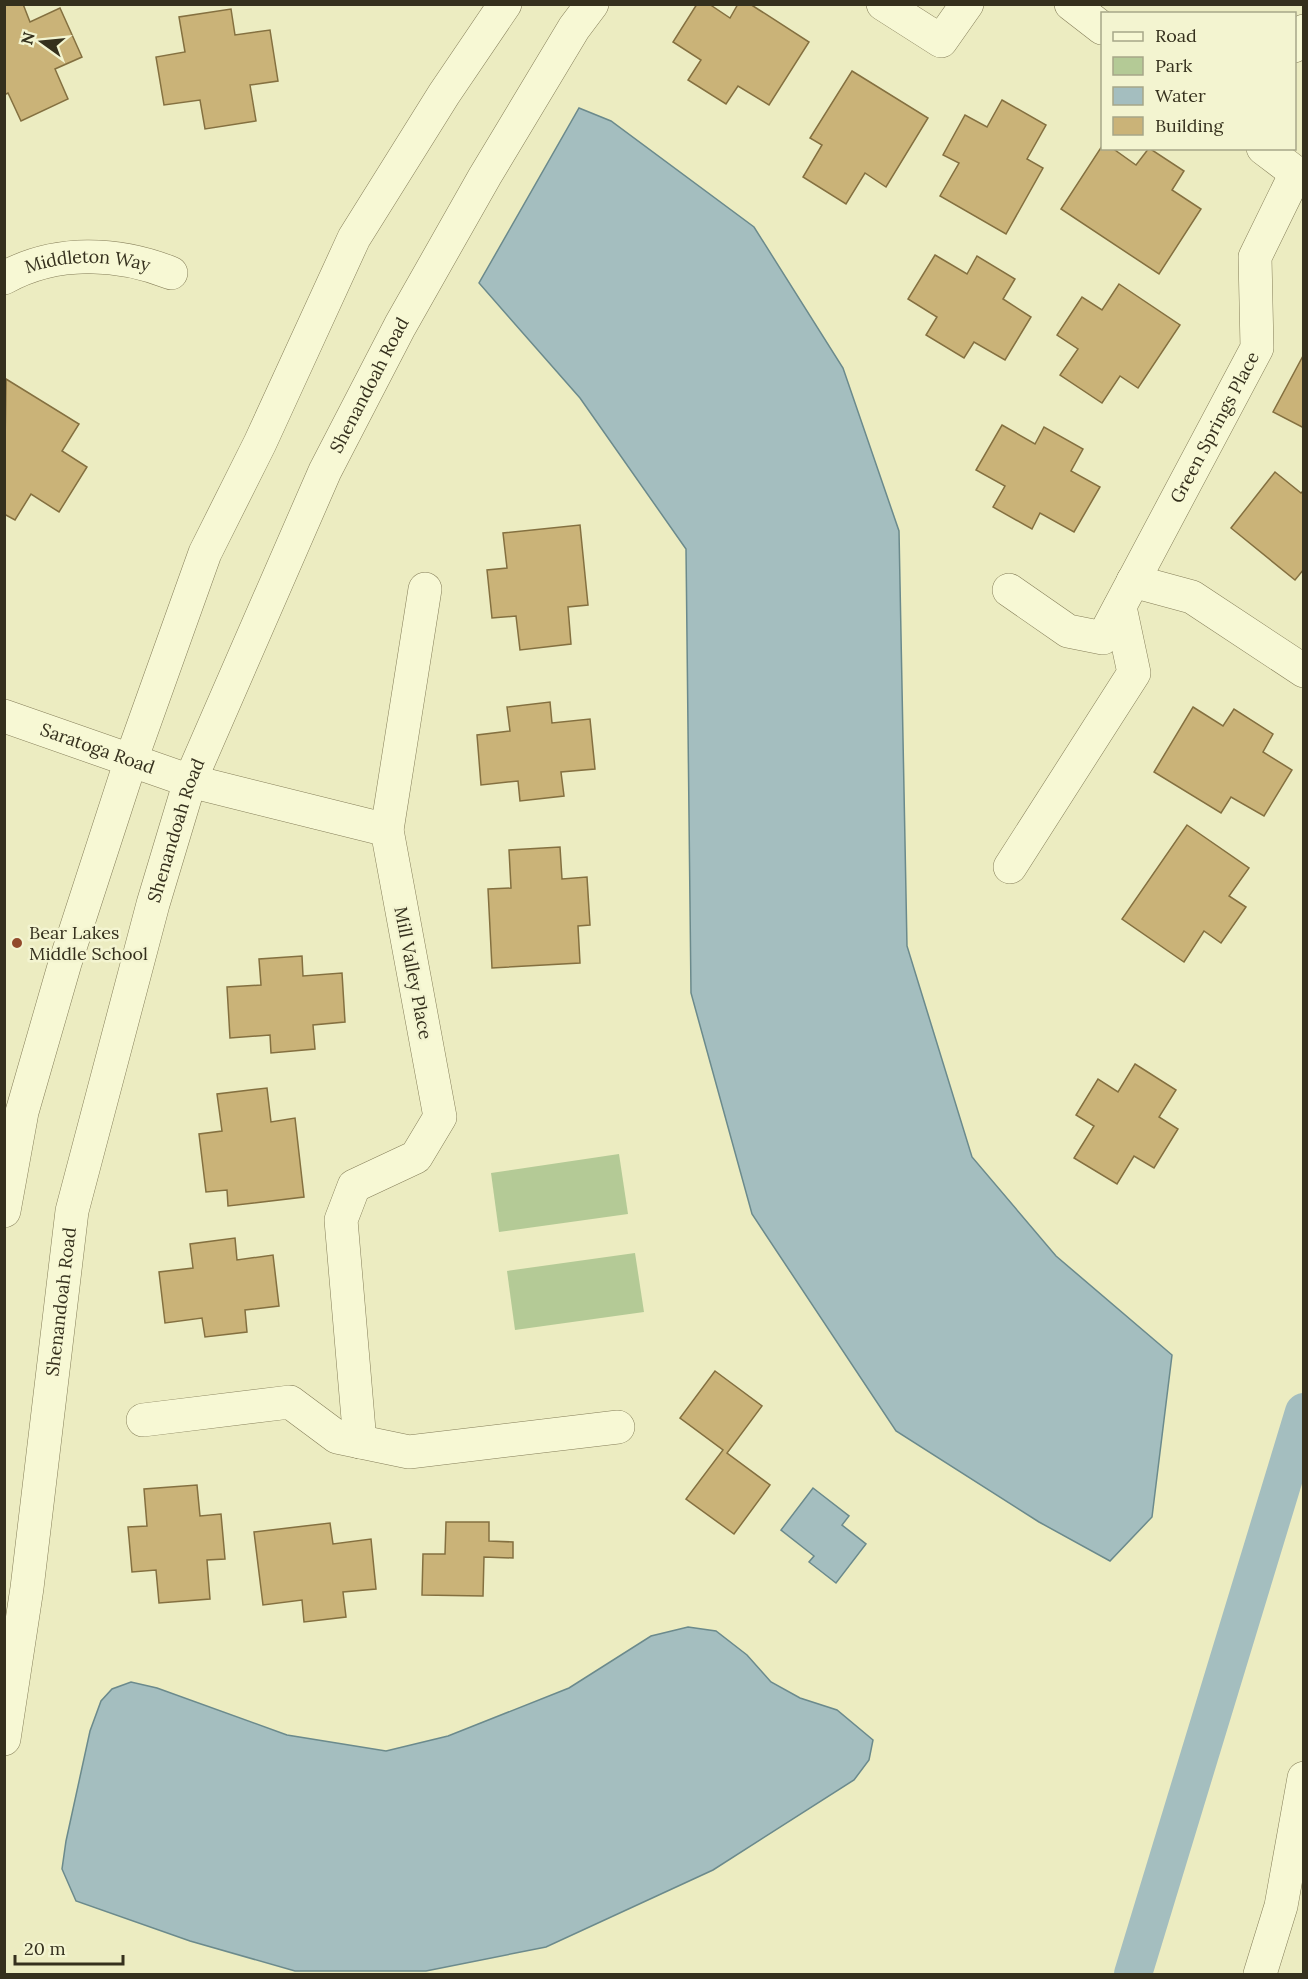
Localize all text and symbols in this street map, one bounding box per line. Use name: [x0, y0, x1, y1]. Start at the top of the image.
north arrow: [12, 12, 72, 72]
legend: [1101, 12, 1296, 150]
text: Road: [1155, 24, 1197, 47]
text: N: [16, 30, 39, 47]
text: Park: [1155, 54, 1193, 77]
text: Water: [1155, 84, 1206, 107]
text: Building: [1155, 114, 1225, 137]
street label: Middleton Way: [22, 245, 154, 278]
street label: Shenandoah Road: [324, 313, 414, 457]
street label: Green Springs Place: [1165, 347, 1264, 507]
street label: Saratoga Road: [37, 718, 158, 779]
street label: Shenandoah Road: [142, 754, 210, 905]
street label: Mill Valley Place: [389, 905, 438, 1041]
place label: Bear Lakes Middle School: [29, 921, 148, 965]
marker: Bear Lakes Middle School: [10, 936, 24, 950]
street label: Shenandoah Road: [40, 1226, 81, 1377]
scale bar: [15, 1928, 123, 1966]
text: 20 m: [24, 1937, 66, 1960]

